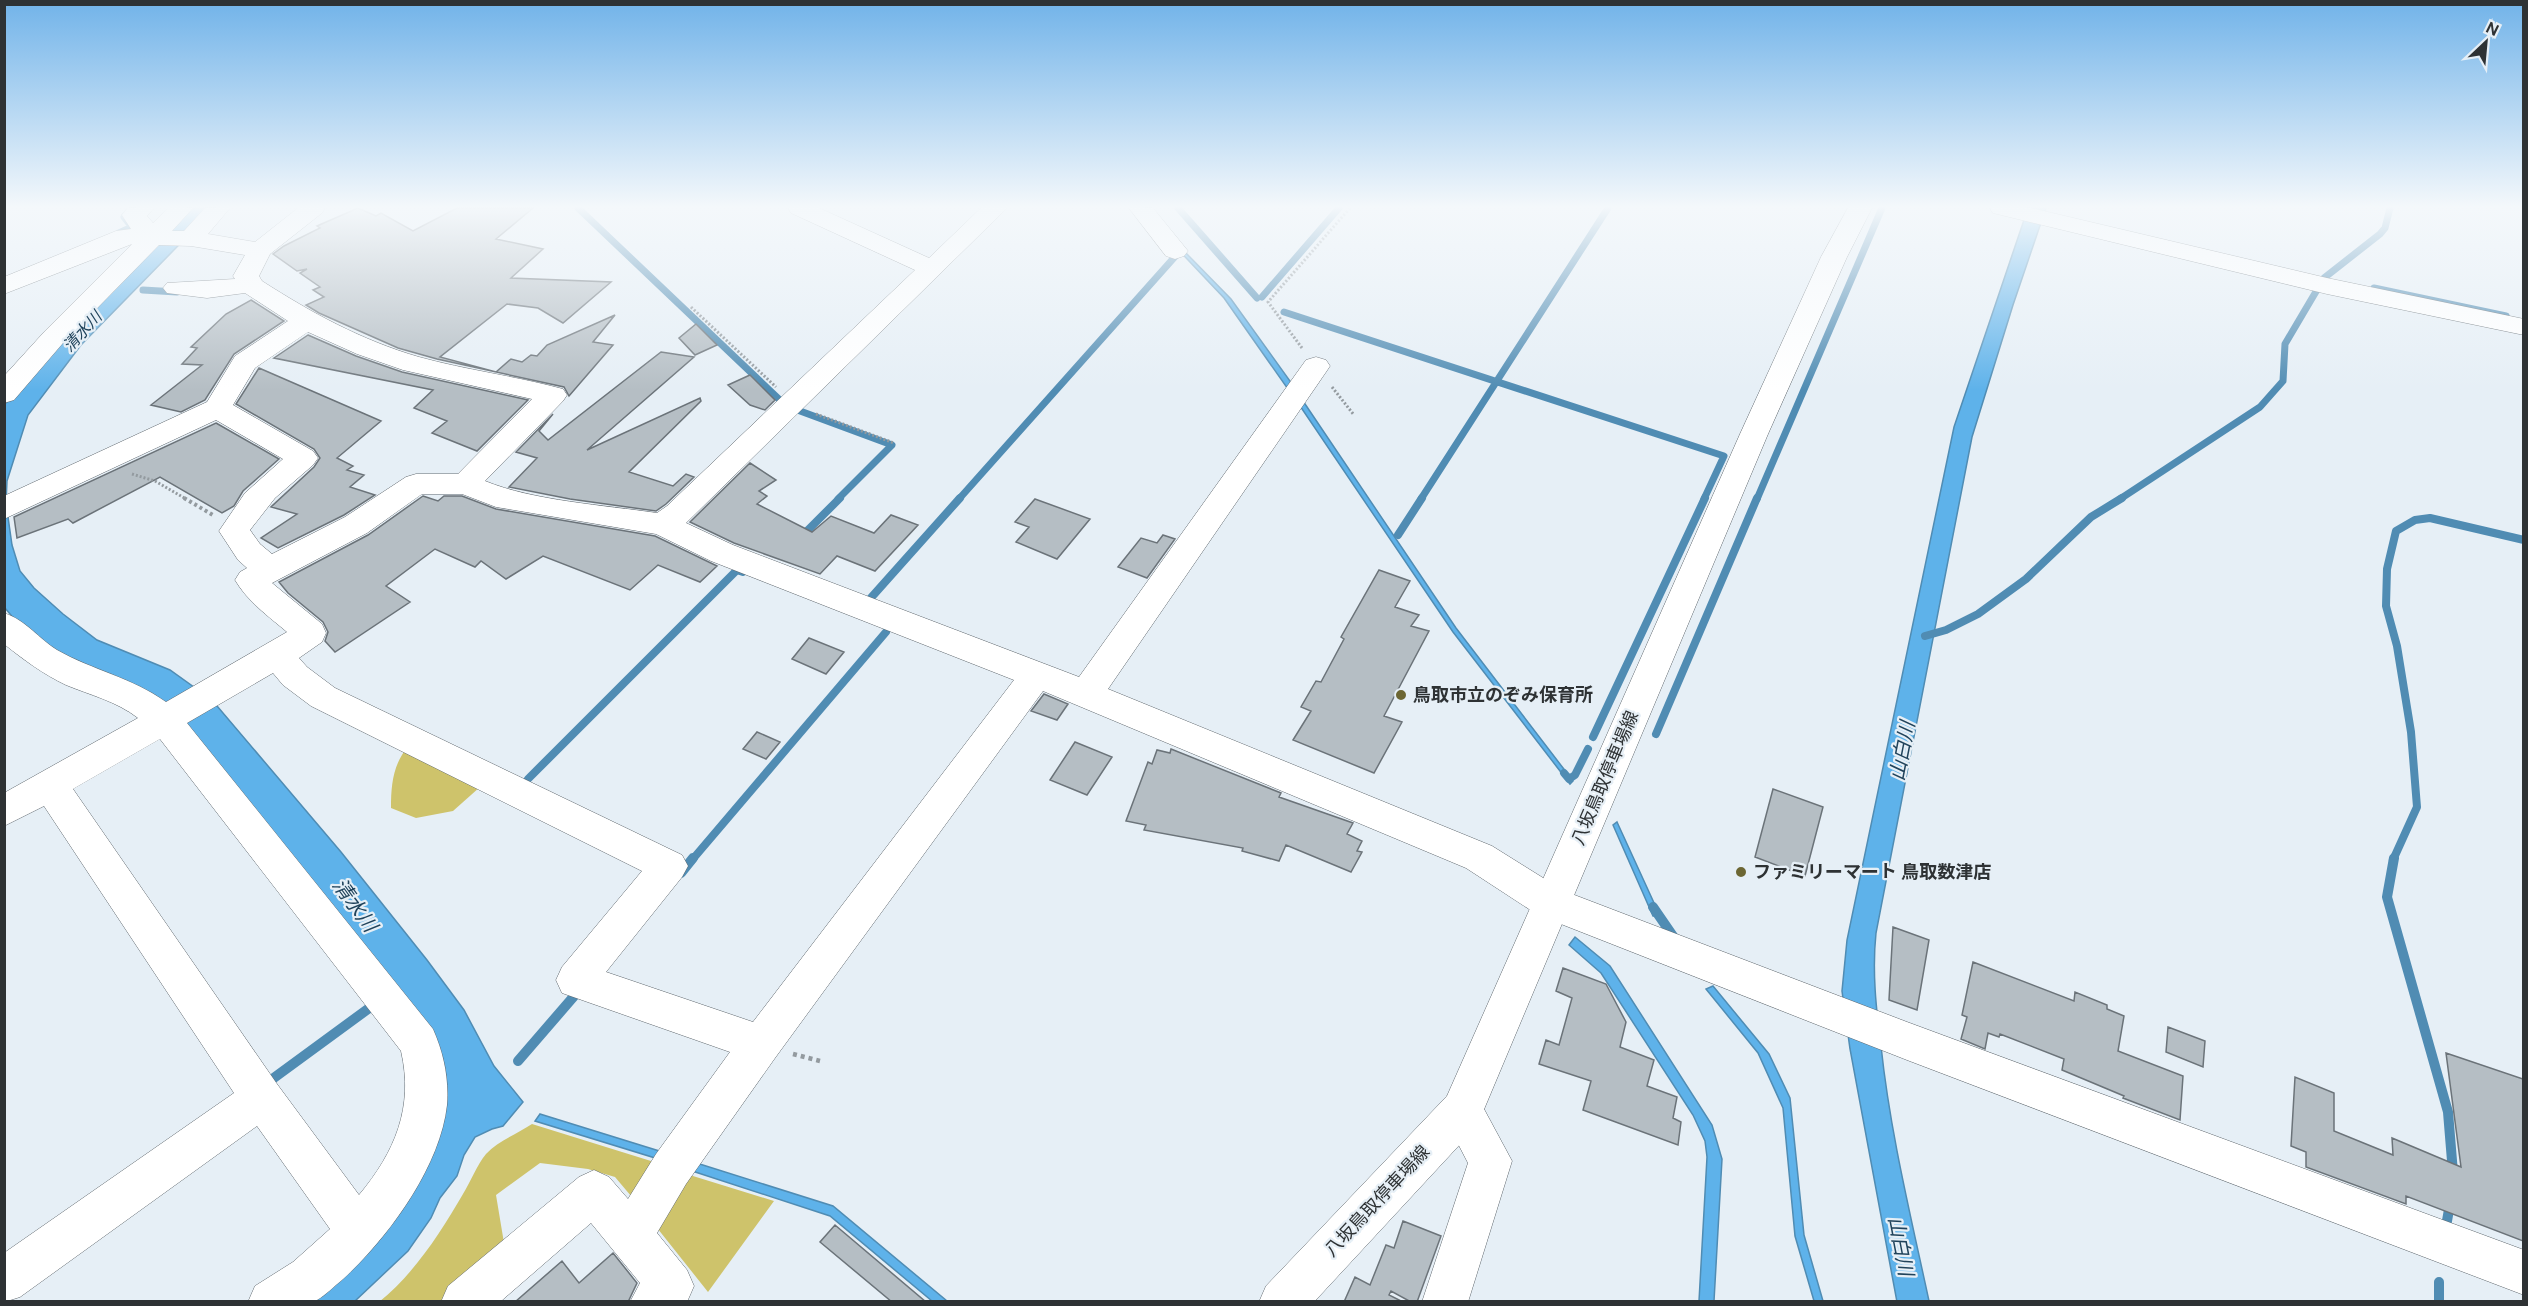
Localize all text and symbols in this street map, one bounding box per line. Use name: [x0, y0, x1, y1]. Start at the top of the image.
north arrow: [2456, 12, 2516, 72]
text: N: [2483, 17, 2502, 41]
water label: 清水川: [58, 305, 108, 356]
place label: 鳥取市立のぞみ保育所: [1413, 683, 1593, 707]
marker: 鳥取市立のぞみ保育所: [1394, 688, 1408, 702]
street label: 八坂鳥取停車場線: [1566, 707, 1644, 849]
water label: 山白川: [1884, 717, 1921, 783]
place label: ファミリーマート 鳥取数津店: [1753, 860, 1991, 884]
marker: ファミリーマート 鳥取数津店: [1734, 865, 1748, 879]
water label: 清水川: [327, 873, 384, 939]
street label: 八坂鳥取停車場線: [1319, 1140, 1435, 1262]
water label: 山白川: [1883, 1214, 1920, 1280]

